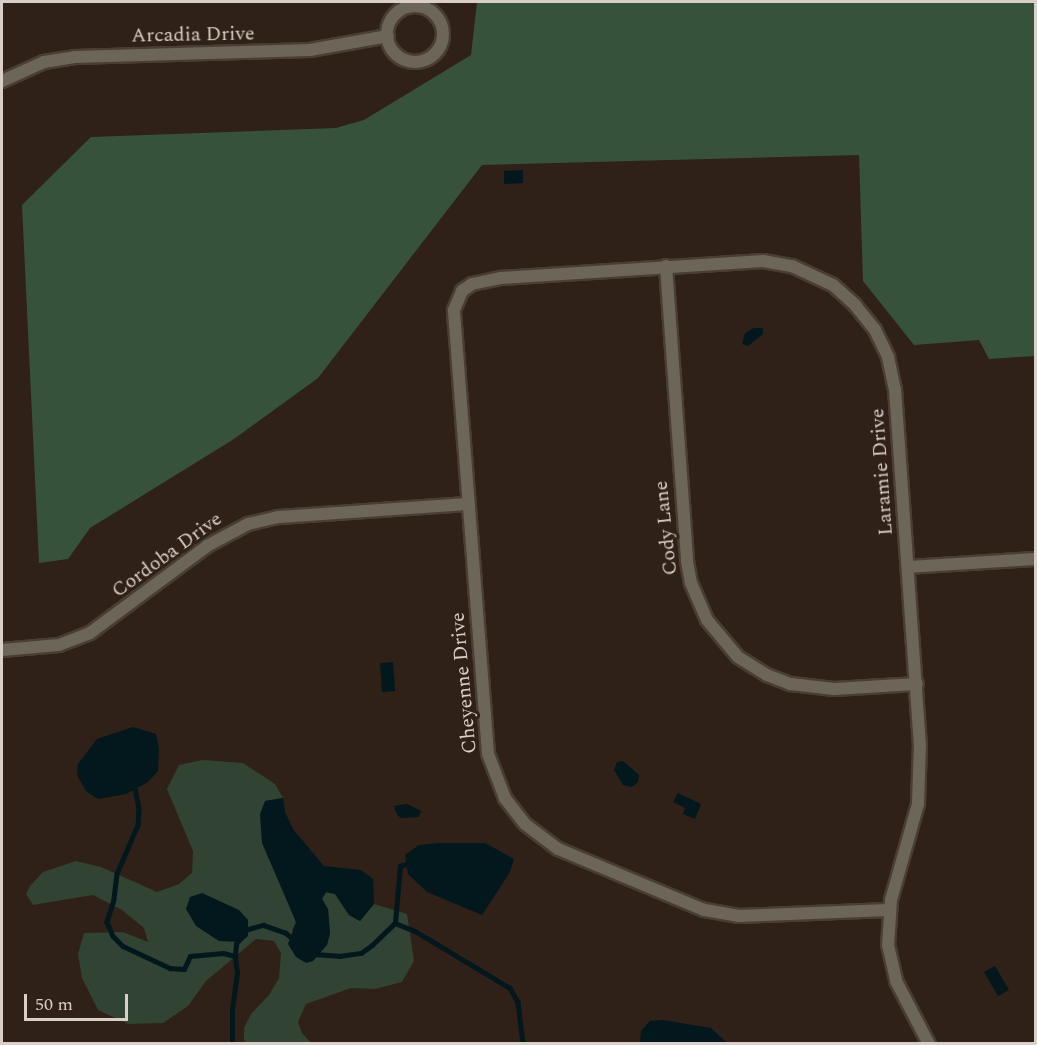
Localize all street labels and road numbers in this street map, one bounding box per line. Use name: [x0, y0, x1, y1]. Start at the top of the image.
street label: Arcadia Drive: [131, 22, 255, 48]
street label: Laramie Drive: [866, 408, 898, 536]
street label: Cody Lane: [649, 480, 683, 576]
street label: Cordoba Drive: [107, 507, 227, 603]
street label: Cheyenne Drive: [446, 611, 482, 755]

